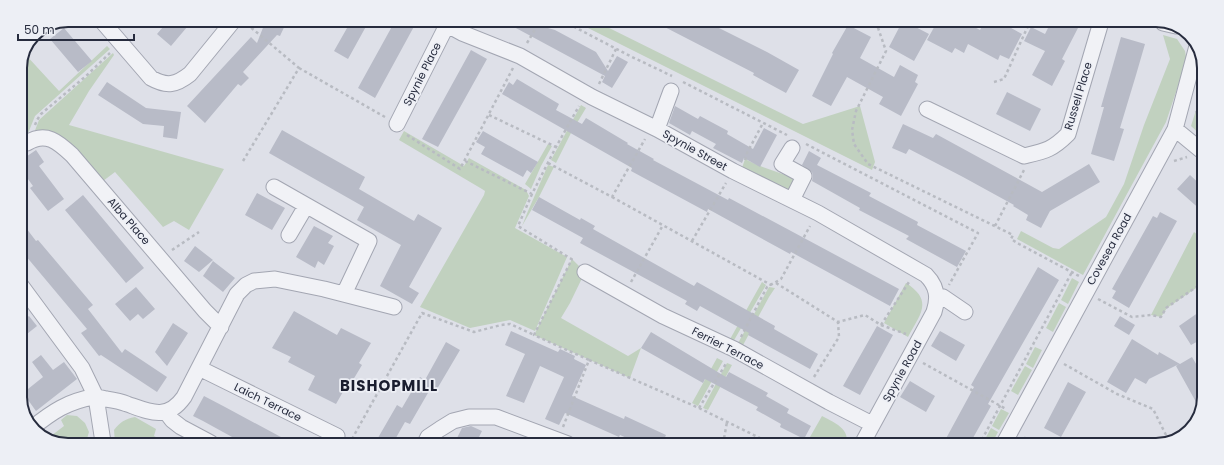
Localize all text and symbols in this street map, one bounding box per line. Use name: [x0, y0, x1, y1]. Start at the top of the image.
scale bar: [18, 16, 134, 42]
text: 50 m: [24, 21, 55, 38]
street label: Spynie Place: [399, 39, 445, 109]
street label: Russell Place: [1060, 60, 1096, 132]
street label: Spynie Street: [660, 126, 730, 174]
street label: Alba Place: [104, 194, 154, 248]
street label: Covesea Road: [1083, 210, 1135, 288]
street label: Ferrier Terrace: [689, 323, 767, 373]
street label: Spynie Road: [878, 337, 926, 405]
district label: BISHOPMILL: [340, 375, 438, 396]
street label: Laich Terrace: [231, 379, 305, 425]

